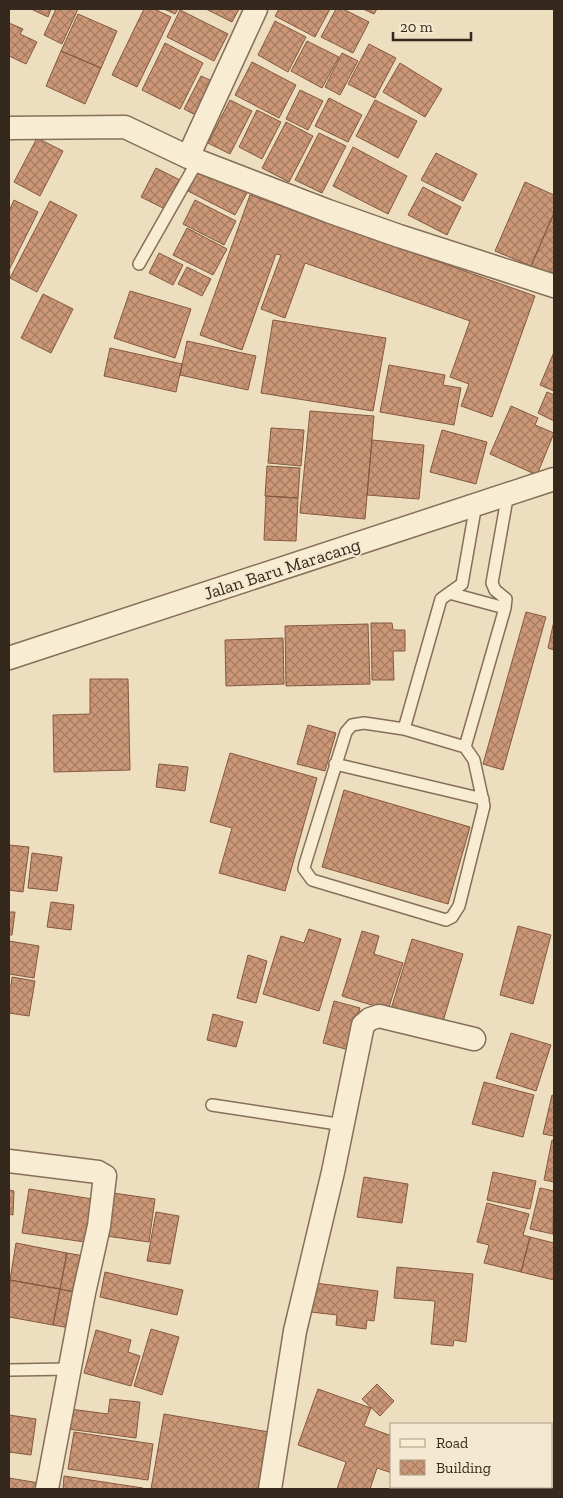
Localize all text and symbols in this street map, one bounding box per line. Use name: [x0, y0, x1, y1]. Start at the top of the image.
scale bar: [393, 10, 470, 42]
text: 20 m: [400, 18, 433, 36]
street label: Jalan Baru Maracang: [201, 533, 363, 605]
legend: [390, 1423, 553, 1488]
text: Road: [436, 1434, 469, 1452]
text: Building: [436, 1459, 491, 1477]

